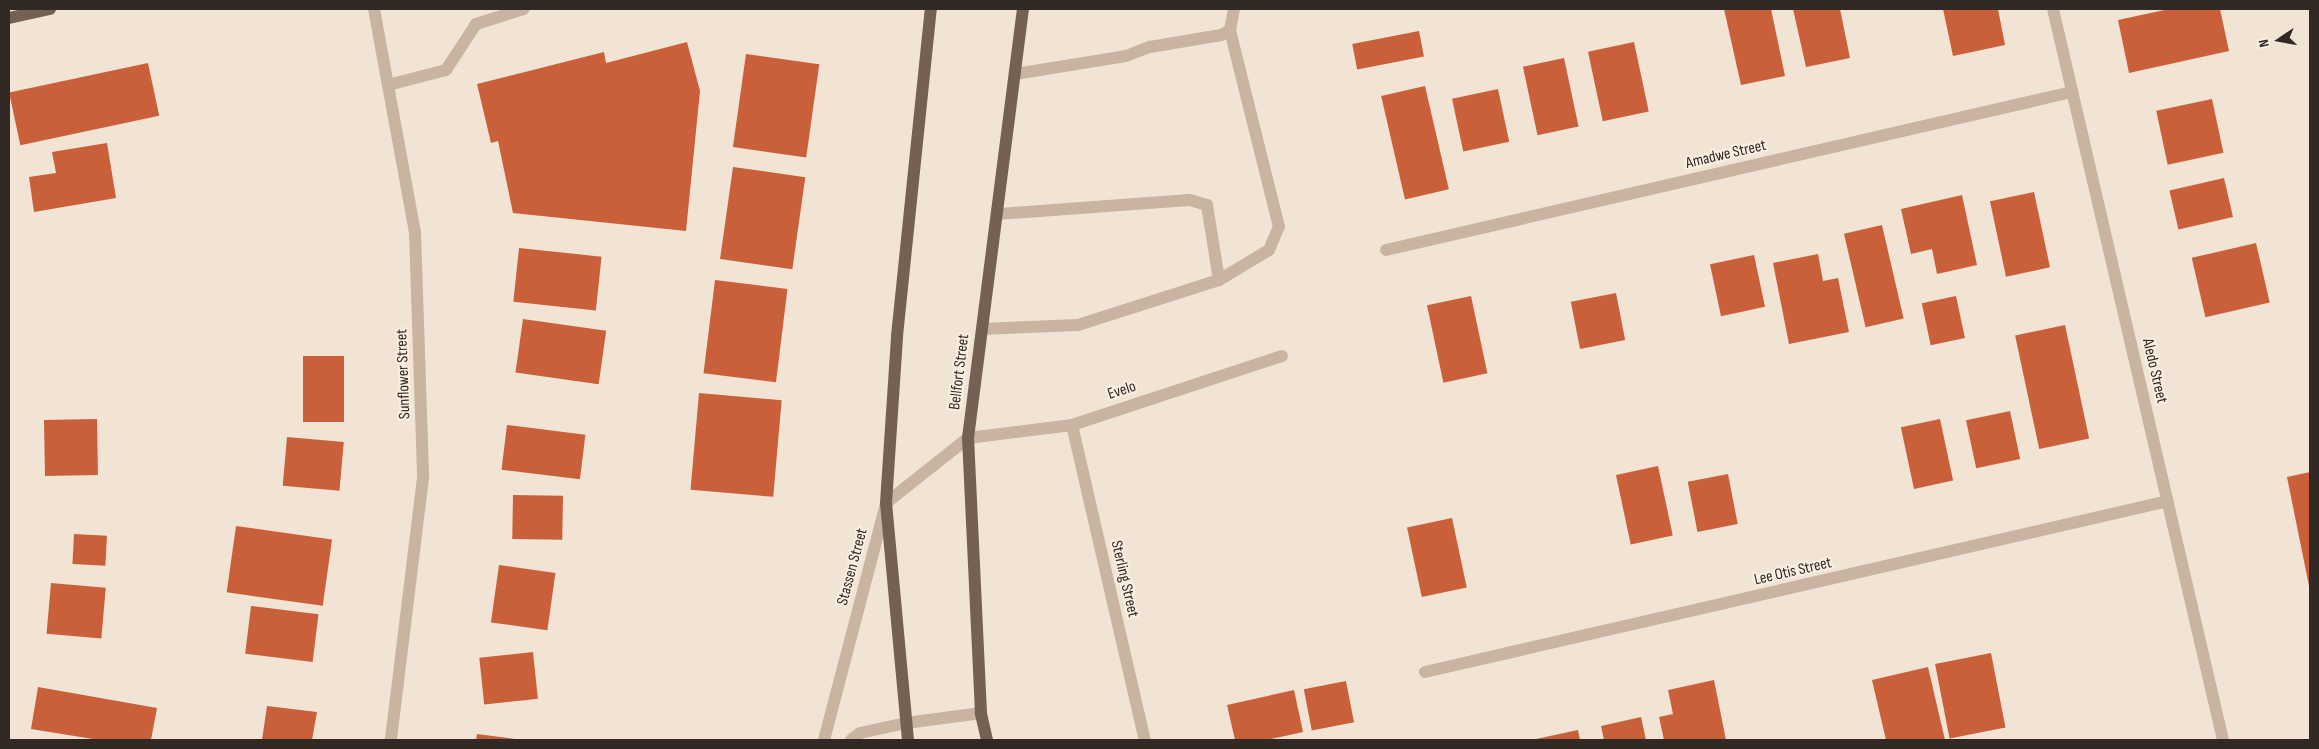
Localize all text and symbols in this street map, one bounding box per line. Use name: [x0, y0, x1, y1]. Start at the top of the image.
north arrow: [2254, 15, 2304, 65]
text: N: [2255, 38, 2273, 49]
street label: Amadwe Street: [1684, 136, 1768, 174]
street label: Sunflower Street: [393, 329, 415, 419]
street label: Bellfort Street: [946, 333, 974, 411]
street label: Aledo Street: [2137, 337, 2171, 405]
street label: Evelo: [1105, 377, 1139, 405]
street label: Stassen Street: [834, 527, 872, 607]
street label: Sterling Street: [1106, 539, 1142, 619]
street label: Lee Otis Street: [1752, 554, 1834, 590]

